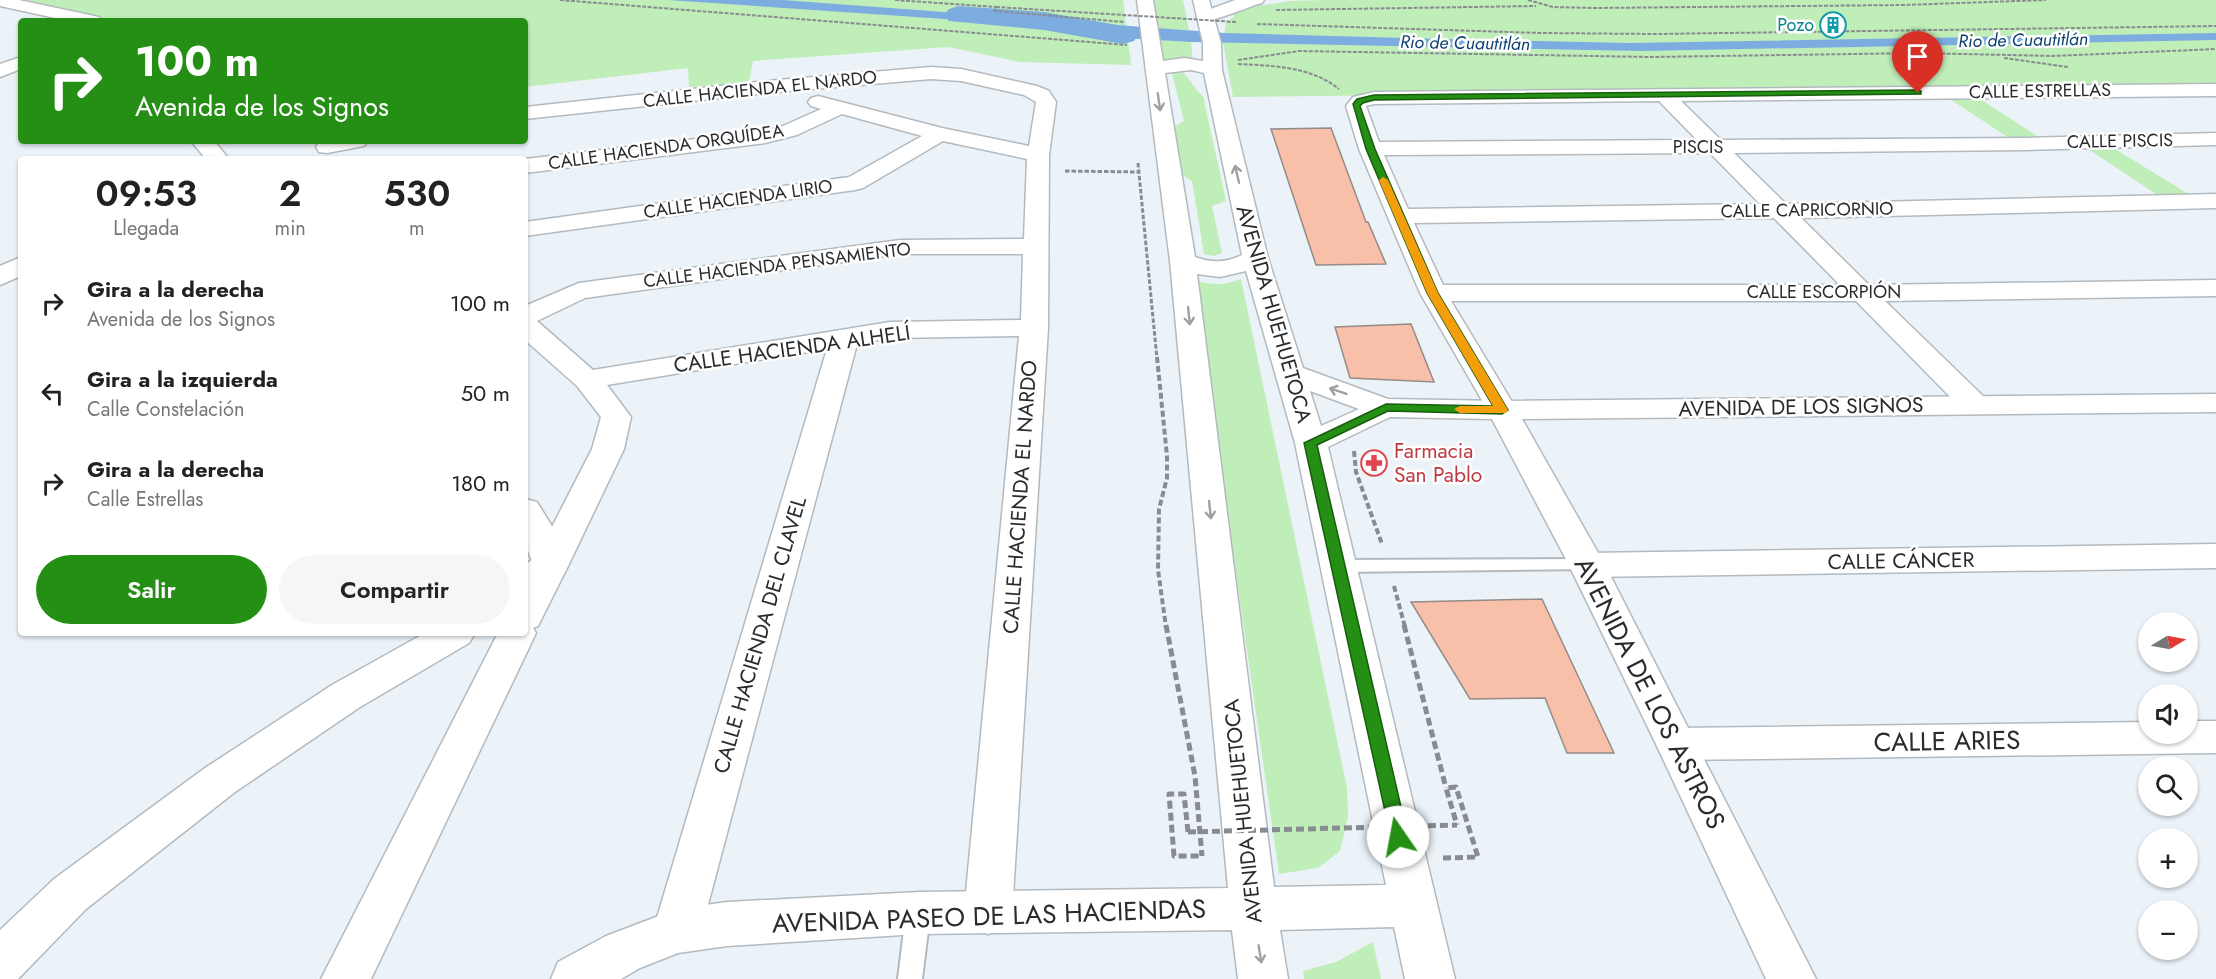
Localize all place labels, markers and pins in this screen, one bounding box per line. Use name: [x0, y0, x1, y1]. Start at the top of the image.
building icon: Pozo: [1818, 10, 1848, 40]
place label: Pozo: [1777, 12, 1814, 38]
pin: [1892, 31, 1943, 93]
place label: Farmacia San Pablo: [1394, 436, 1482, 490]
pharmacy icon: Farmacia San Pablo: [1359, 448, 1389, 478]

